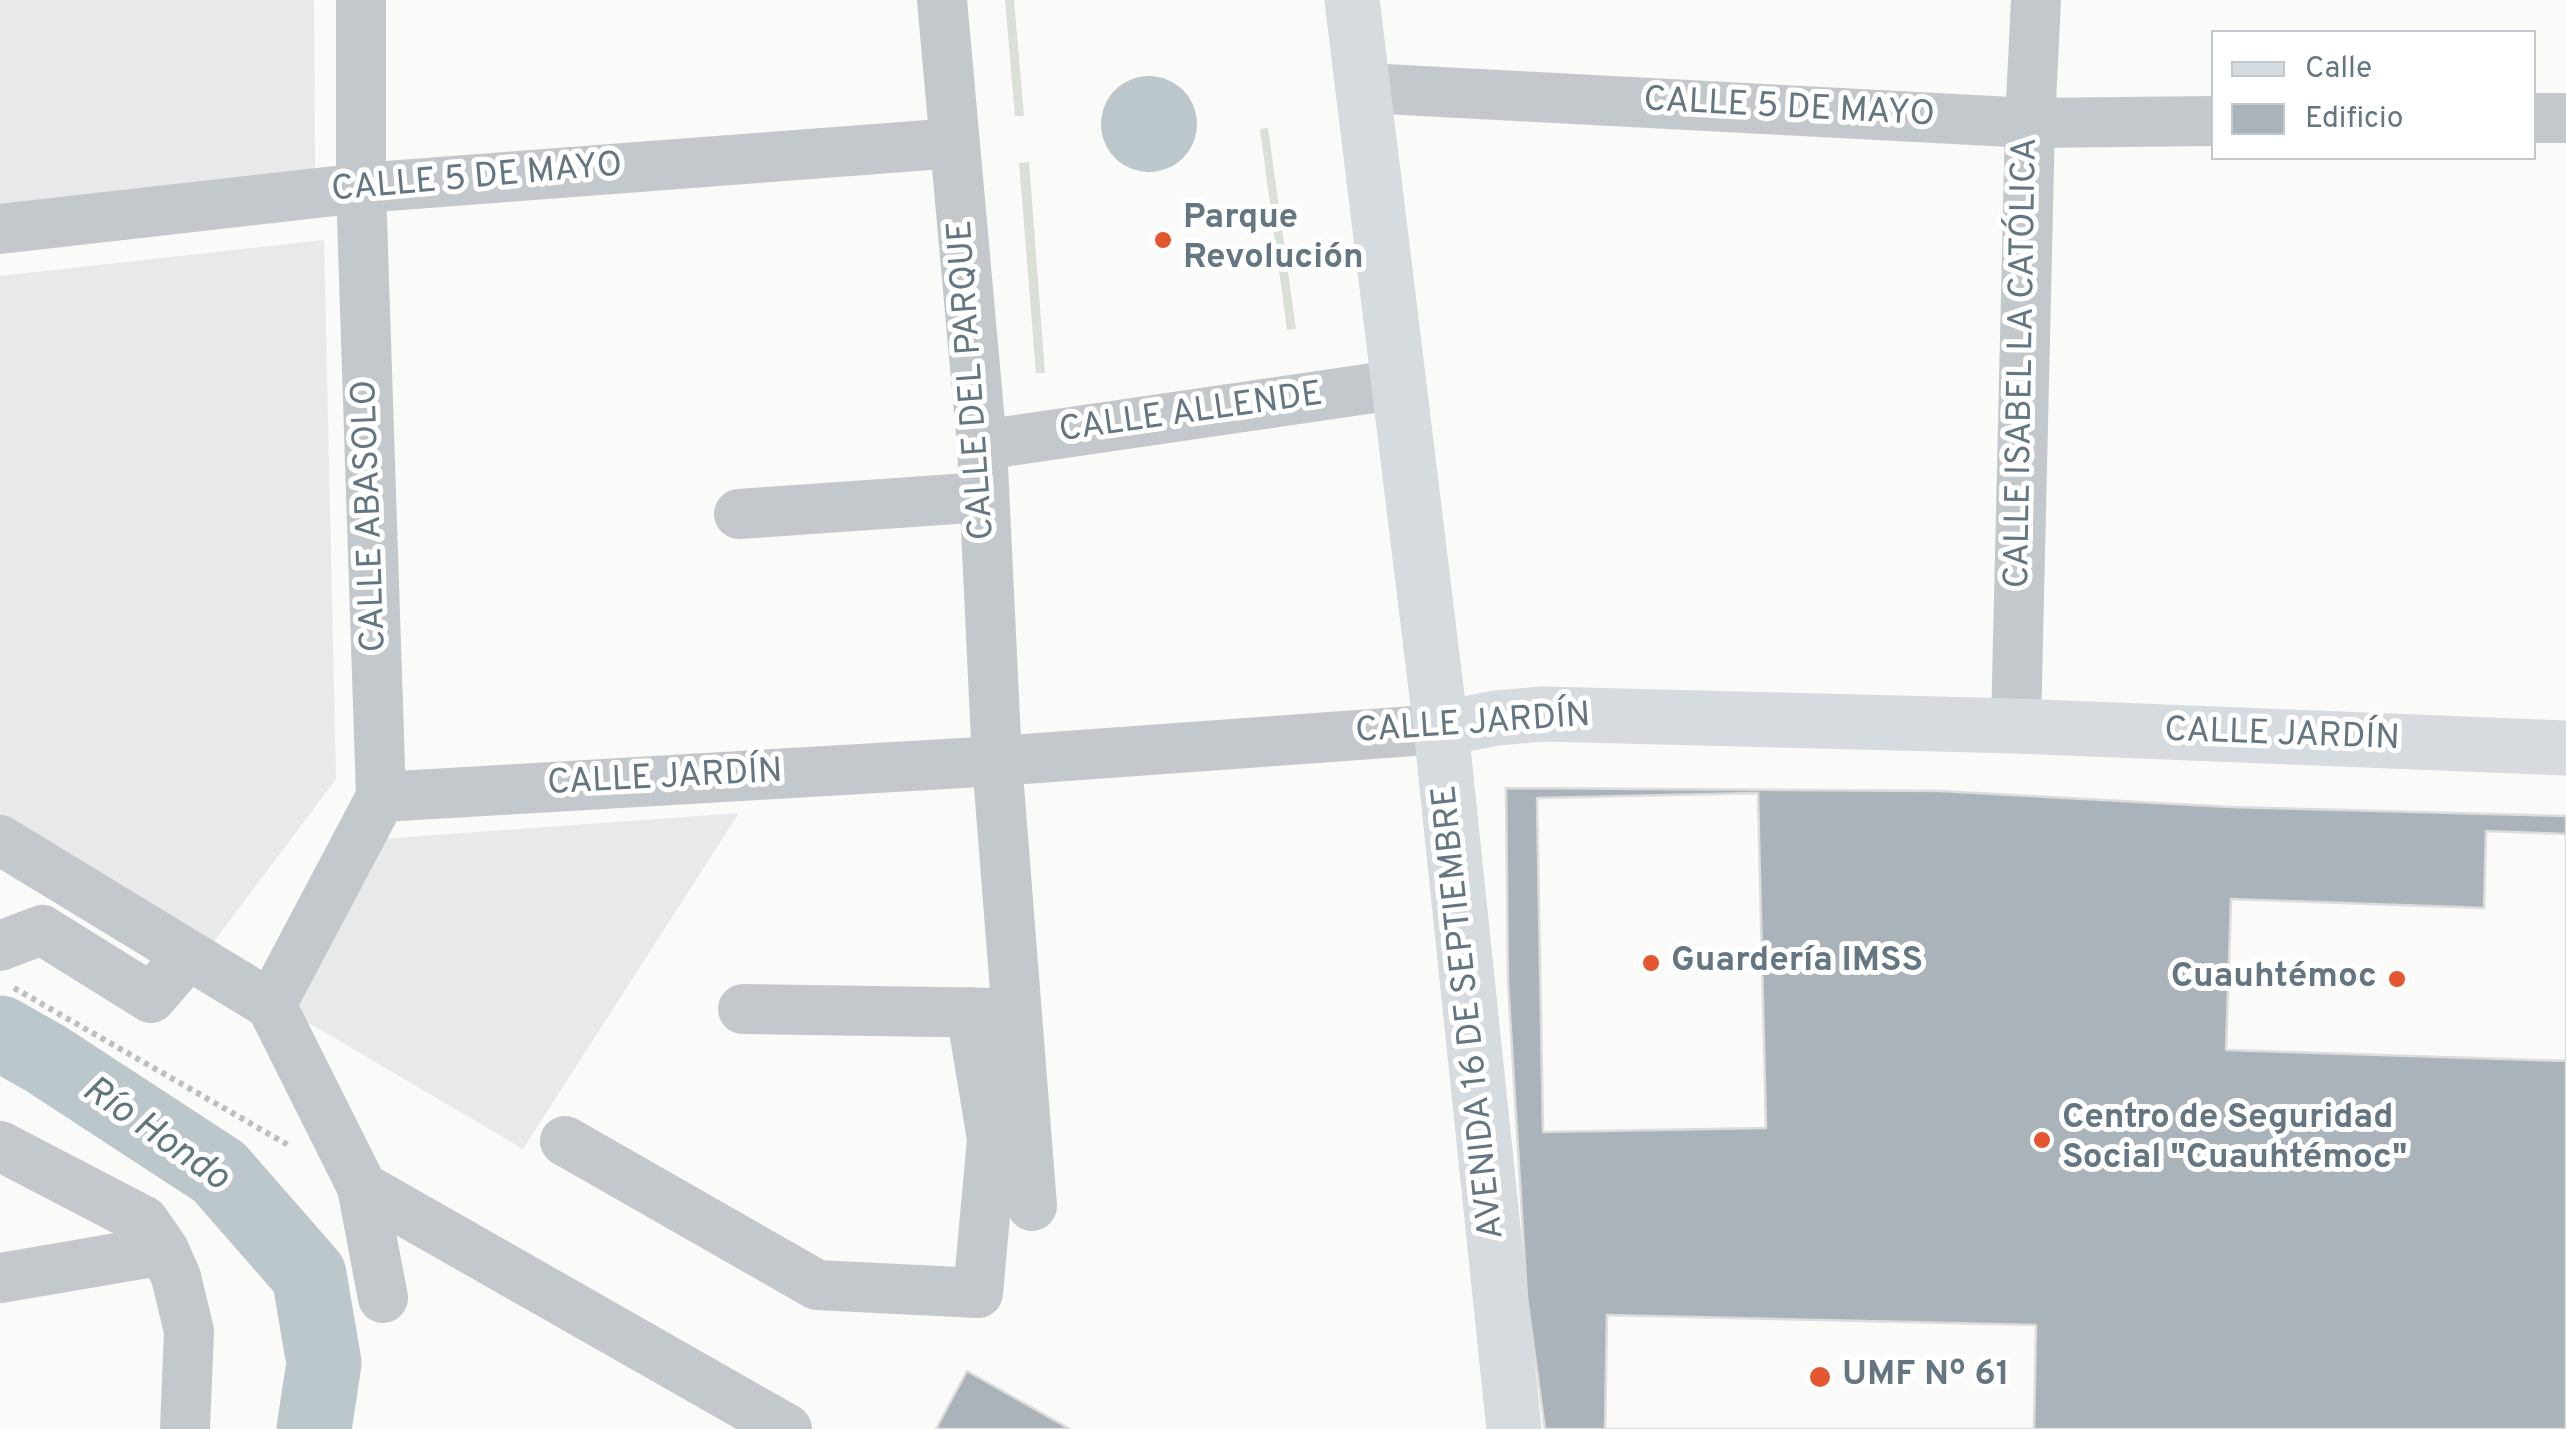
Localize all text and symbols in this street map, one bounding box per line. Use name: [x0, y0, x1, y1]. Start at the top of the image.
legend: [2211, 30, 2536, 160]
text: Calle: [2305, 51, 2372, 88]
street label: CALLE 5 DE MAYO: [1642, 81, 1936, 139]
text: Edificio: [2305, 101, 2403, 138]
street label: CALLE ISABEL LA CATÓLICA: [1999, 137, 2049, 589]
street label: CALLE 5 DE MAYO: [330, 146, 624, 214]
place label: Parque Revolución: [1183, 199, 1364, 281]
street label: CALLE DEL PARQUE: [942, 219, 1006, 541]
marker: Parque Revolución: [1152, 229, 1174, 251]
street label: CALLE ALLENDE: [1057, 376, 1325, 454]
street label: CALLE ABASOLO: [346, 379, 398, 653]
street label: CALLE JARDÍN: [1354, 697, 1592, 755]
street label: CALLE JARDÍN: [2163, 712, 2401, 762]
street label: CALLE JARDÍN: [546, 753, 784, 807]
street label: AVENIDA 16 DE SEPTIEMBRE: [1426, 783, 1516, 1241]
place label: Guardería IMSS: [1671, 942, 1923, 984]
marker: Guardería IMSS: [1640, 952, 1662, 974]
place label: Cuauhtémoc: [2171, 958, 2377, 1000]
marker: Cuauhtémoc: [2386, 968, 2408, 990]
water label: Río Hondo: [72, 1069, 236, 1203]
place label: Centro de Seguridad Social "Cuauhtémoc": [2062, 1099, 2408, 1181]
marker: Centro de Seguridad Social "Cuauhtémoc": [2031, 1129, 2053, 1151]
place label: UMF Nº 61: [1842, 1356, 2010, 1398]
marker: UMF Nº 61: [1807, 1364, 1833, 1390]

